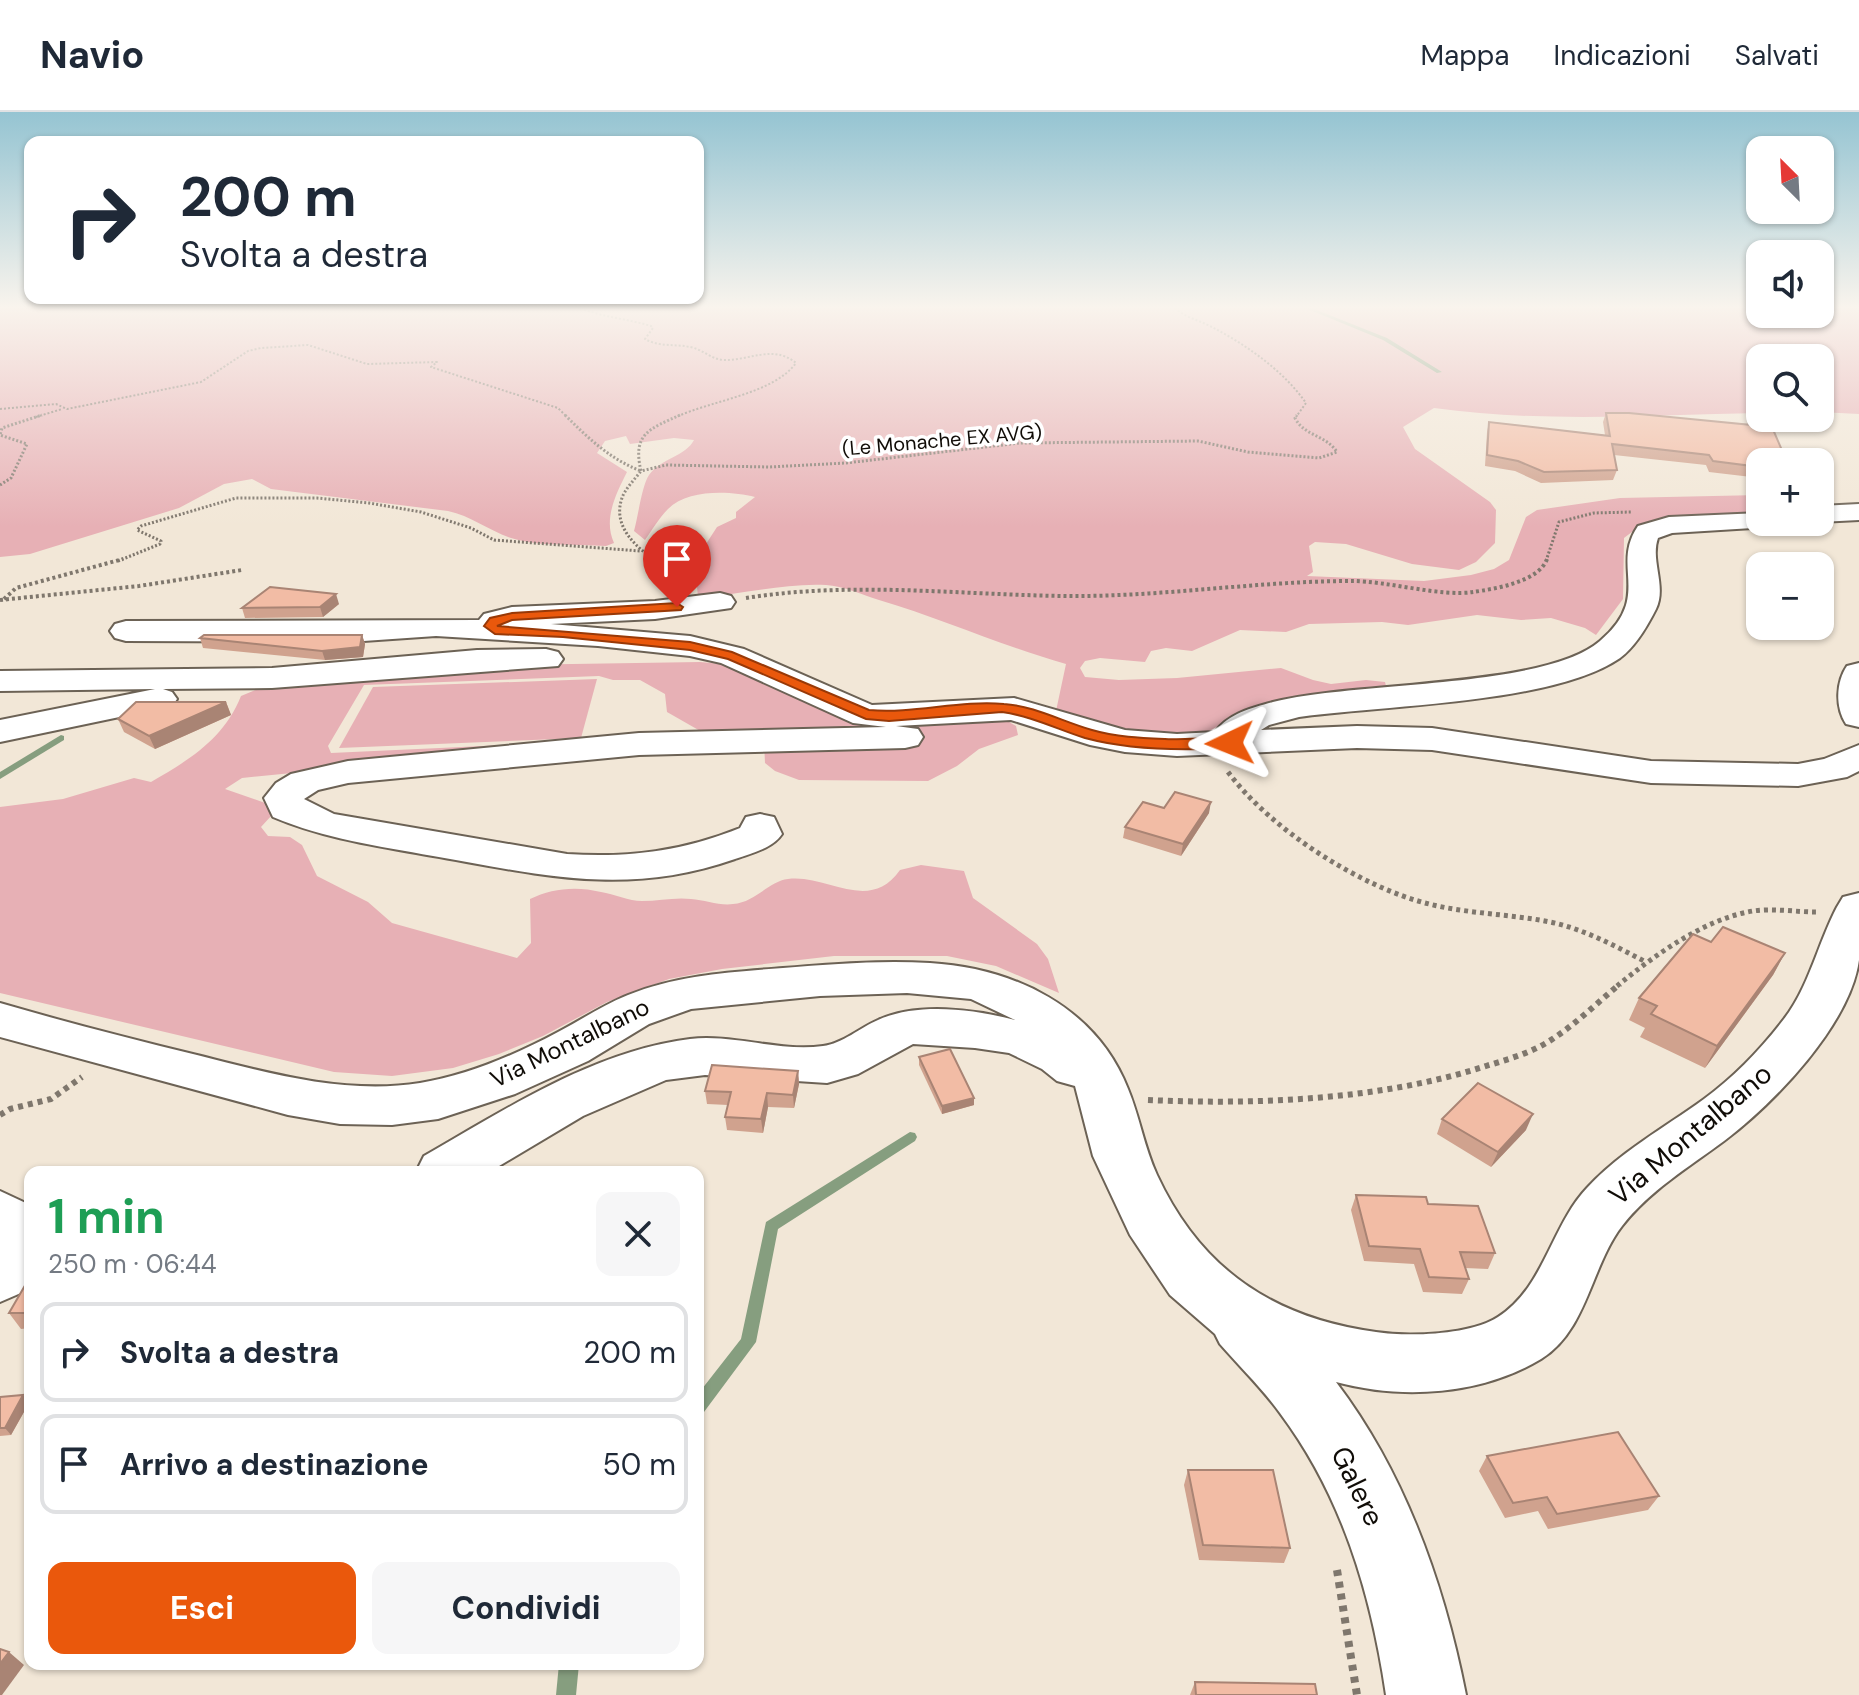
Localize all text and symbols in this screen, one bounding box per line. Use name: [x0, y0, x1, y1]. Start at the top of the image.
text: Navio: [40, 30, 144, 80]
text: Mappa: [1421, 37, 1510, 74]
text: Indicazioni: [1554, 37, 1691, 74]
text: Salvati: [1735, 37, 1819, 74]
north arrow: [1746, 136, 1834, 224]
map controls: [1746, 136, 1834, 640]
text: 200 m: [180, 160, 357, 233]
icon: right: [48, 168, 152, 272]
text: Svolta a destra: [180, 231, 428, 278]
button: sound: [1746, 240, 1834, 328]
button: search: [1746, 344, 1834, 432]
street label: (Le Monache EX AVG): [841, 418, 1043, 462]
button: +: [1746, 448, 1834, 536]
pin: [643, 525, 711, 607]
icon: arrive: [655, 537, 699, 581]
button: −: [1746, 552, 1834, 640]
position arrow: [1188, 701, 1272, 785]
street label: Via Montalbano: [485, 991, 654, 1094]
street label: Via Montalbano: [1601, 1055, 1780, 1214]
text: 1 min: [48, 1185, 165, 1248]
button: close: [596, 1192, 680, 1276]
text: 250 m · 06:44: [48, 1247, 217, 1281]
icon: right: [52, 1330, 96, 1374]
text: Svolta a destra: [120, 1333, 339, 1372]
text: 200 m: [583, 1333, 676, 1372]
street label: Galere: [1322, 1440, 1393, 1532]
icon: arrive: [52, 1442, 96, 1486]
text: Arrivo a destinazione: [120, 1445, 429, 1484]
text: 50 m: [602, 1445, 676, 1484]
button: Esci: [48, 1562, 356, 1654]
button: Condividi: [372, 1562, 680, 1654]

